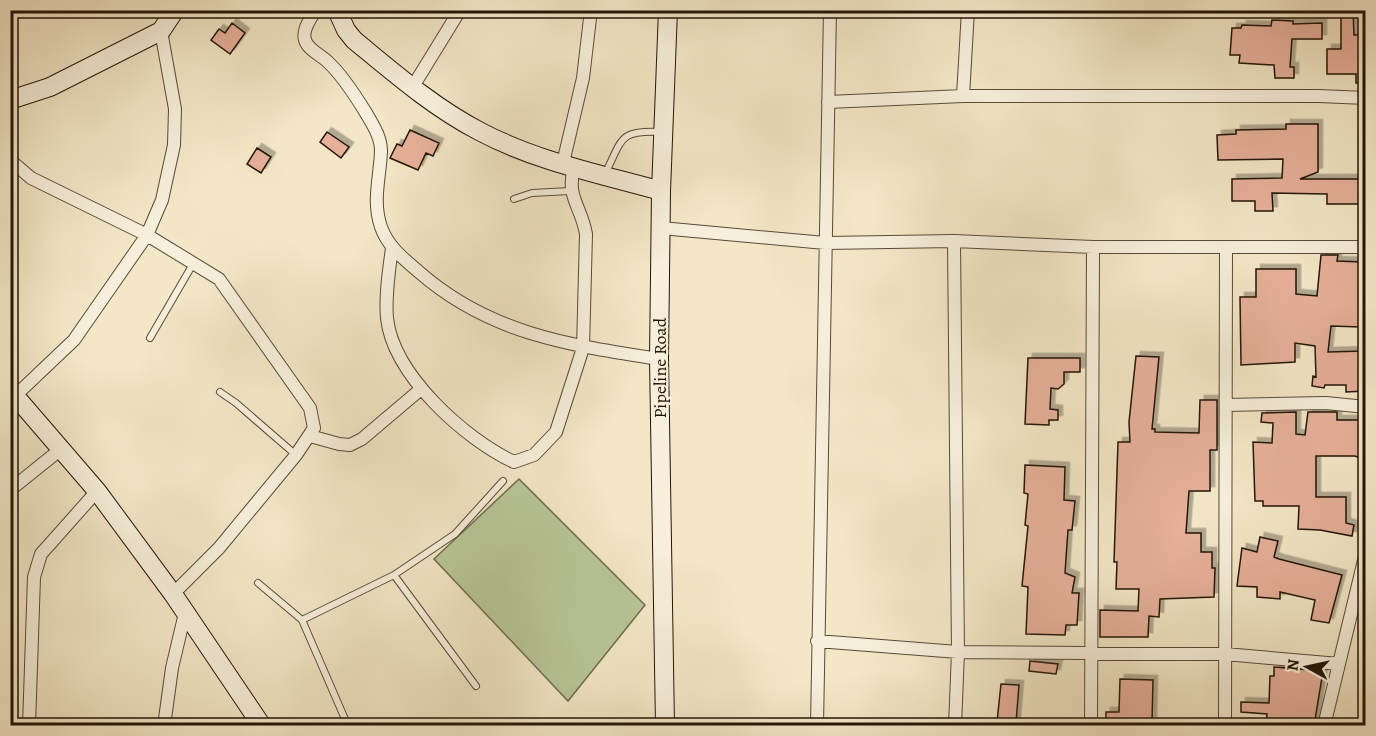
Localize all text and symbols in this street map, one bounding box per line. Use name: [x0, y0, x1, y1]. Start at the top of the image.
street label: Pipeline Road: [648, 317, 672, 418]
north arrow: [1277, 637, 1337, 697]
text: N: [1281, 657, 1305, 672]

